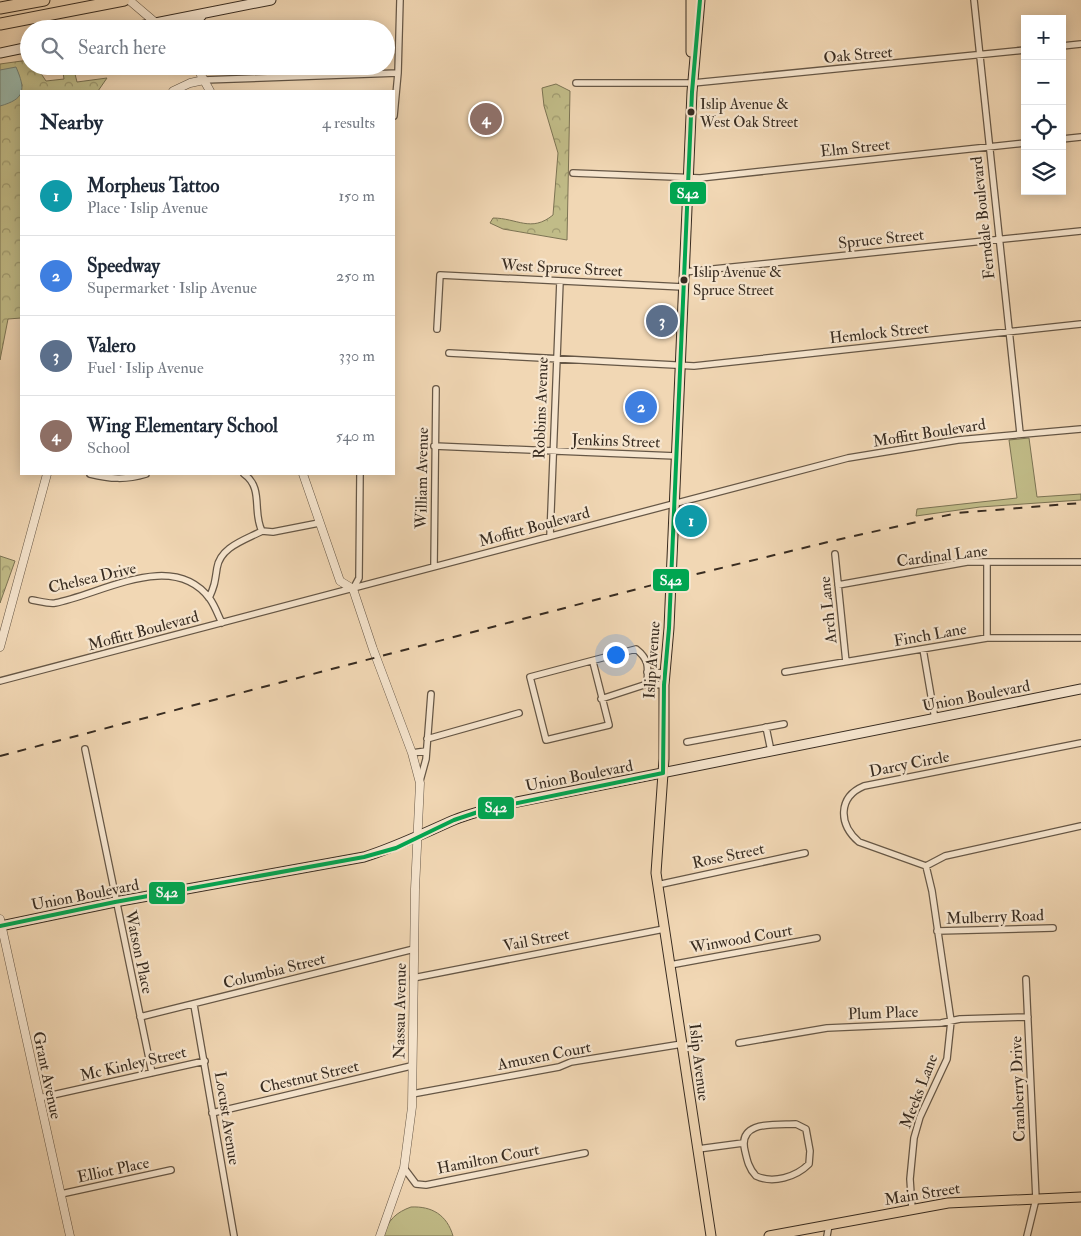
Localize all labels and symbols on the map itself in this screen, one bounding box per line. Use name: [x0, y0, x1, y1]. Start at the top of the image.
street label: Oak Street: [823, 42, 893, 68]
place label: Islip Avenue & West Oak Street: [699, 95, 798, 132]
pin: 4: [470, 100, 502, 138]
marker: Islip Avenue & West Oak Street: [686, 107, 696, 117]
street label: Elm Street: [819, 134, 891, 162]
street label: Ferndale Boulevard: [967, 155, 999, 280]
line badge: S42: [669, 181, 707, 205]
text: S42: [677, 185, 699, 202]
street label: Spruce Street: [837, 225, 925, 254]
street label: West Spruce Street: [500, 255, 623, 282]
place label: Islip Avenue & Spruce Street: [693, 263, 782, 301]
marker: Islip Avenue & Spruce Street: [679, 275, 689, 285]
pin: 3: [646, 302, 678, 340]
street label: Hemlock Street: [828, 318, 930, 348]
street label: Robbins Avenue: [529, 356, 553, 460]
pin: 2: [625, 388, 657, 426]
street label: Moffitt Boulevard: [871, 414, 987, 452]
street label: William Avenue: [411, 427, 433, 530]
street label: Jenkins Street: [570, 429, 661, 454]
pin: 1: [675, 502, 707, 540]
street label: Moffitt Boulevard: [477, 503, 592, 551]
street label: Cardinal Lane: [895, 540, 989, 572]
street label: Chelsea Drive: [46, 558, 138, 598]
line badge: S42: [652, 568, 690, 592]
text: S42: [660, 572, 682, 589]
street label: Arch Lane: [814, 575, 842, 645]
street label: Moffitt Boulevard: [86, 607, 201, 655]
street label: Finch Lane: [892, 619, 969, 651]
street label: Islip Avenue: [639, 620, 666, 700]
your location: [603, 642, 629, 668]
street label: Union Boulevard: [921, 676, 1032, 716]
street label: Darcy Circle: [867, 746, 951, 782]
street label: Union Boulevard: [524, 756, 635, 796]
line badge: S42: [477, 796, 515, 820]
text: S42: [485, 799, 507, 816]
street label: Rose Street: [690, 839, 766, 873]
street label: Union Boulevard: [30, 875, 141, 915]
line badge: S42: [148, 881, 186, 905]
text: S42: [156, 884, 178, 901]
street label: Mulberry Road: [946, 905, 1044, 929]
street label: Watson Place: [120, 908, 158, 996]
street label: Winwood Court: [687, 920, 794, 958]
street label: Vail Street: [501, 924, 571, 956]
street label: Columbia Street: [221, 949, 327, 993]
street label: Nassau Avenue: [389, 963, 411, 1059]
street label: Plum Place: [847, 1002, 919, 1024]
street label: Islip Avenue: [683, 1022, 714, 1102]
street label: Grant Avenue: [28, 1030, 66, 1121]
street label: Cranberry Drive: [1006, 1035, 1030, 1142]
street label: Amuxen Court: [495, 1037, 593, 1075]
street label: Mc Kinley Street: [78, 1042, 188, 1086]
street label: Meeks Lane: [896, 1051, 942, 1131]
street label: Chestnut Street: [258, 1056, 361, 1098]
street label: Locust Avenue: [210, 1070, 244, 1167]
street label: Hamilton Court: [435, 1139, 541, 1179]
street label: Elliot Place: [75, 1153, 151, 1187]
street label: Main Street: [883, 1178, 961, 1210]

